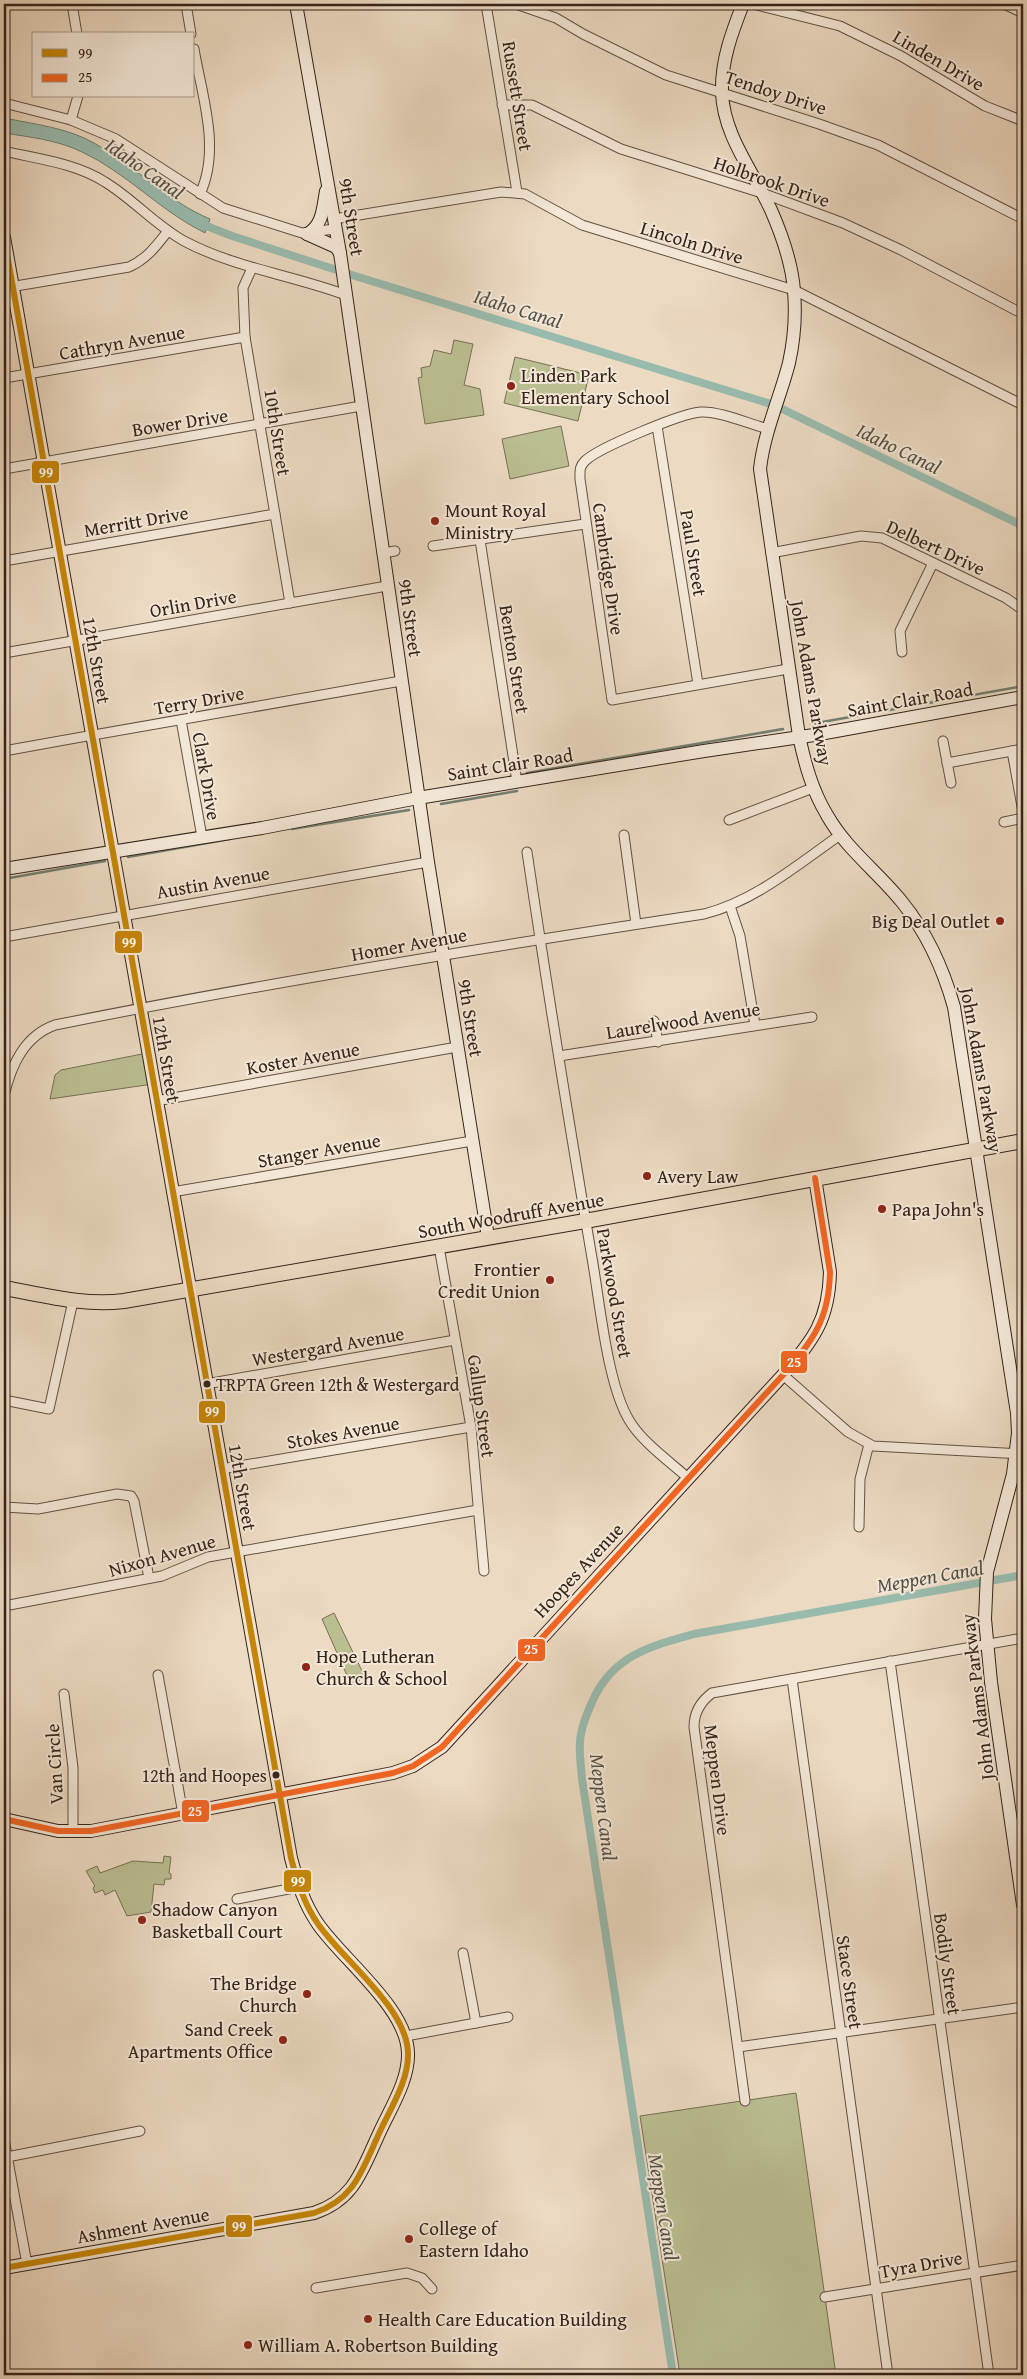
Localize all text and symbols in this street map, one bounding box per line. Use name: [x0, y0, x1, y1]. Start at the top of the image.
street label: Linden Drive: [888, 22, 990, 98]
legend: [32, 32, 195, 98]
street label: Russett Street: [495, 39, 541, 153]
text: 99: [78, 42, 92, 63]
street label: Tendoy Drive: [721, 62, 831, 122]
text: 25: [78, 66, 92, 87]
water label: Idaho Canal: [100, 130, 190, 206]
street label: Holbrook Drive: [710, 148, 834, 214]
street label: 9th Street: [332, 176, 372, 258]
street label: Lincoln Drive: [637, 213, 747, 271]
water label: Idaho Canal: [470, 281, 566, 335]
street label: Cathryn Avenue: [57, 317, 187, 367]
place label: Linden Park Elementary School: [521, 361, 670, 411]
marker: Linden Park Elementary School: [505, 380, 517, 392]
street label: 10th Street: [257, 386, 299, 478]
street label: Bower Drive: [130, 401, 230, 443]
water label: Idaho Canal: [852, 415, 946, 481]
line badge: 99: [31, 460, 60, 484]
text: 99: [39, 462, 53, 482]
place label: Mount Royal Ministry: [445, 496, 546, 546]
street label: Merritt Drive: [82, 498, 191, 544]
street label: Cambridge Drive: [586, 501, 632, 637]
street label: Paul Street: [673, 508, 715, 598]
street label: Delbert Drive: [882, 512, 990, 582]
marker: Mount Royal Ministry: [429, 515, 441, 527]
street label: 9th Street: [392, 577, 430, 659]
street label: Orlin Drive: [147, 582, 239, 624]
street label: John Adams Parkway: [783, 596, 840, 768]
street label: Benton Street: [493, 603, 537, 716]
street label: 12th Street: [76, 614, 118, 706]
street label: Saint Clair Road: [845, 674, 976, 724]
street label: Terry Drive: [152, 678, 246, 722]
street label: Clark Drive: [185, 730, 229, 822]
street label: Saint Clair Road: [445, 740, 576, 788]
street label: Austin Avenue: [154, 858, 272, 906]
place label: Big Deal Outlet: [872, 907, 990, 935]
marker: Big Deal Outlet: [994, 915, 1006, 927]
street label: Homer Avenue: [349, 920, 469, 968]
line badge: 99: [114, 930, 143, 954]
text: 99: [122, 932, 136, 952]
street label: 9th Street: [451, 977, 491, 1059]
street label: John Adams Parkway: [953, 983, 1010, 1155]
street label: Laurelwood Avenue: [604, 994, 762, 1046]
street label: 12th Street: [146, 1013, 188, 1105]
street label: Koster Avenue: [244, 1034, 362, 1082]
street label: Stanger Avenue: [255, 1125, 383, 1175]
place label: Avery Law: [657, 1162, 739, 1190]
marker: Avery Law: [641, 1170, 653, 1182]
street label: South Woodruff Avenue: [416, 1185, 606, 1245]
place label: Papa John's: [892, 1195, 984, 1223]
marker: Papa John's: [876, 1203, 888, 1215]
street label: Parkwood Street: [590, 1226, 640, 1361]
place label: Frontier Credit Union: [438, 1255, 540, 1305]
marker: Frontier Credit Union: [544, 1274, 556, 1286]
street label: Westergard Avenue: [250, 1319, 406, 1373]
line badge: 25: [780, 1350, 808, 1374]
text: 25: [787, 1352, 801, 1372]
street label: Gallup Street: [461, 1353, 503, 1460]
place label: TRPTA Green 12th & Westergard: [216, 1371, 460, 1398]
marker: TRPTA Green 12th & Westergard: [202, 1379, 212, 1389]
line badge: 99: [198, 1400, 226, 1424]
text: 99: [205, 1401, 219, 1421]
street label: Stokes Avenue: [284, 1408, 402, 1456]
street label: 12th Street: [222, 1441, 264, 1533]
street label: Hoopes Avenue: [526, 1516, 630, 1624]
street label: Nixon Avenue: [105, 1526, 219, 1584]
water label: Meppen Canal: [874, 1552, 986, 1600]
street label: John Adams Parkway: [953, 1612, 1001, 1784]
line badge: 25: [517, 1638, 546, 1662]
text: 25: [524, 1639, 538, 1659]
place label: Hope Lutheran Church & School: [316, 1642, 448, 1692]
marker: Hope Lutheran Church & School: [300, 1661, 312, 1673]
street label: Van Circle: [38, 1723, 70, 1805]
street label: Meppen Drive: [697, 1723, 739, 1837]
water label: Meppen Canal: [583, 1752, 625, 1862]
place label: 12th and Hoopes: [141, 1762, 267, 1789]
marker: 12th and Hoopes: [271, 1770, 281, 1780]
line badge: 25: [181, 1799, 210, 1823]
text: 25: [188, 1801, 202, 1821]
line badge: 99: [283, 1869, 312, 1893]
text: 99: [291, 1871, 305, 1891]
place label: Shadow Canyon Basketball Court: [152, 1895, 283, 1945]
street label: Bodily Street: [927, 1911, 969, 2017]
marker: Shadow Canyon Basketball Court: [136, 1914, 148, 1926]
street label: Stace Street: [830, 1933, 870, 2031]
place label: The Bridge Church: [210, 1969, 297, 2019]
marker: The Bridge Church: [301, 1988, 313, 2000]
place label: Sand Creek Apartments Office: [128, 2015, 273, 2065]
marker: Sand Creek Apartments Office: [277, 2034, 289, 2046]
water label: Meppen Canal: [641, 2151, 687, 2263]
street label: Ashment Avenue: [75, 2200, 212, 2250]
line badge: 99: [225, 2214, 253, 2238]
place label: College of Eastern Idaho: [419, 2214, 529, 2264]
text: 99: [232, 2216, 246, 2236]
marker: College of Eastern Idaho: [403, 2233, 415, 2245]
street label: Tyra Drive: [877, 2243, 965, 2285]
place label: Health Care Education Building: [378, 2305, 627, 2333]
marker: Health Care Education Building: [362, 2313, 374, 2325]
place label: William A. Robertson Building: [258, 2331, 498, 2359]
marker: William A. Robertson Building: [242, 2339, 254, 2351]

